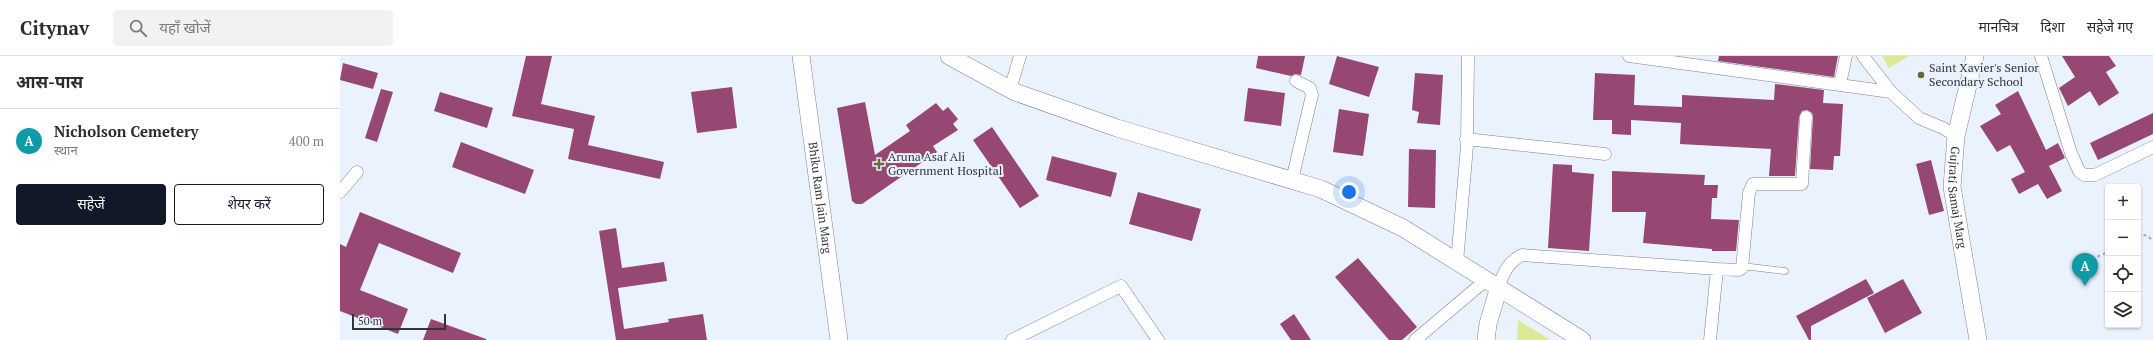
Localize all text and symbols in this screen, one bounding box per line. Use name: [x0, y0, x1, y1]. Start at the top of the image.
search box: [113, 10, 393, 46]
text: Citynav: [20, 15, 89, 40]
icon: search: [127, 17, 149, 39]
text: यहाँ खोजें: [159, 17, 211, 37]
text: मानचित्र: [1978, 17, 2018, 36]
text: दिशा: [2040, 17, 2065, 36]
text: सहेजे गए: [2087, 17, 2133, 36]
place label: Saint Xavier's Senior Secondary School: [1929, 60, 2039, 89]
text: आस-पास: [16, 70, 83, 93]
marker: Saint Xavier's Senior Secondary School: [1916, 70, 1926, 80]
text: Nicholson Cemetery: [54, 121, 199, 141]
text: A: [24, 132, 34, 150]
text: 400 m: [289, 132, 324, 150]
text: स्थान: [54, 141, 78, 159]
street label: Bhiku Ram Jain Marg: [806, 141, 835, 255]
street label: Gujrati Samaj Marg: [1945, 146, 1970, 250]
place label: Aruna Asaf Ali Government Hospital: [888, 149, 1003, 178]
marker: Aruna Asaf Ali Government Hospital: [873, 158, 885, 170]
your location: [1339, 182, 1359, 202]
button: सहेजें: [16, 184, 166, 225]
button: शेयर करें: [174, 184, 324, 225]
map controls: [2105, 184, 2141, 328]
button: +: [2105, 184, 2141, 220]
button: −: [2105, 220, 2141, 256]
pin: A: [2072, 253, 2098, 286]
button: locate: [2105, 256, 2141, 292]
button: layers: [2105, 292, 2141, 328]
scale bar: [352, 312, 446, 331]
text: 50 m: [358, 314, 382, 328]

